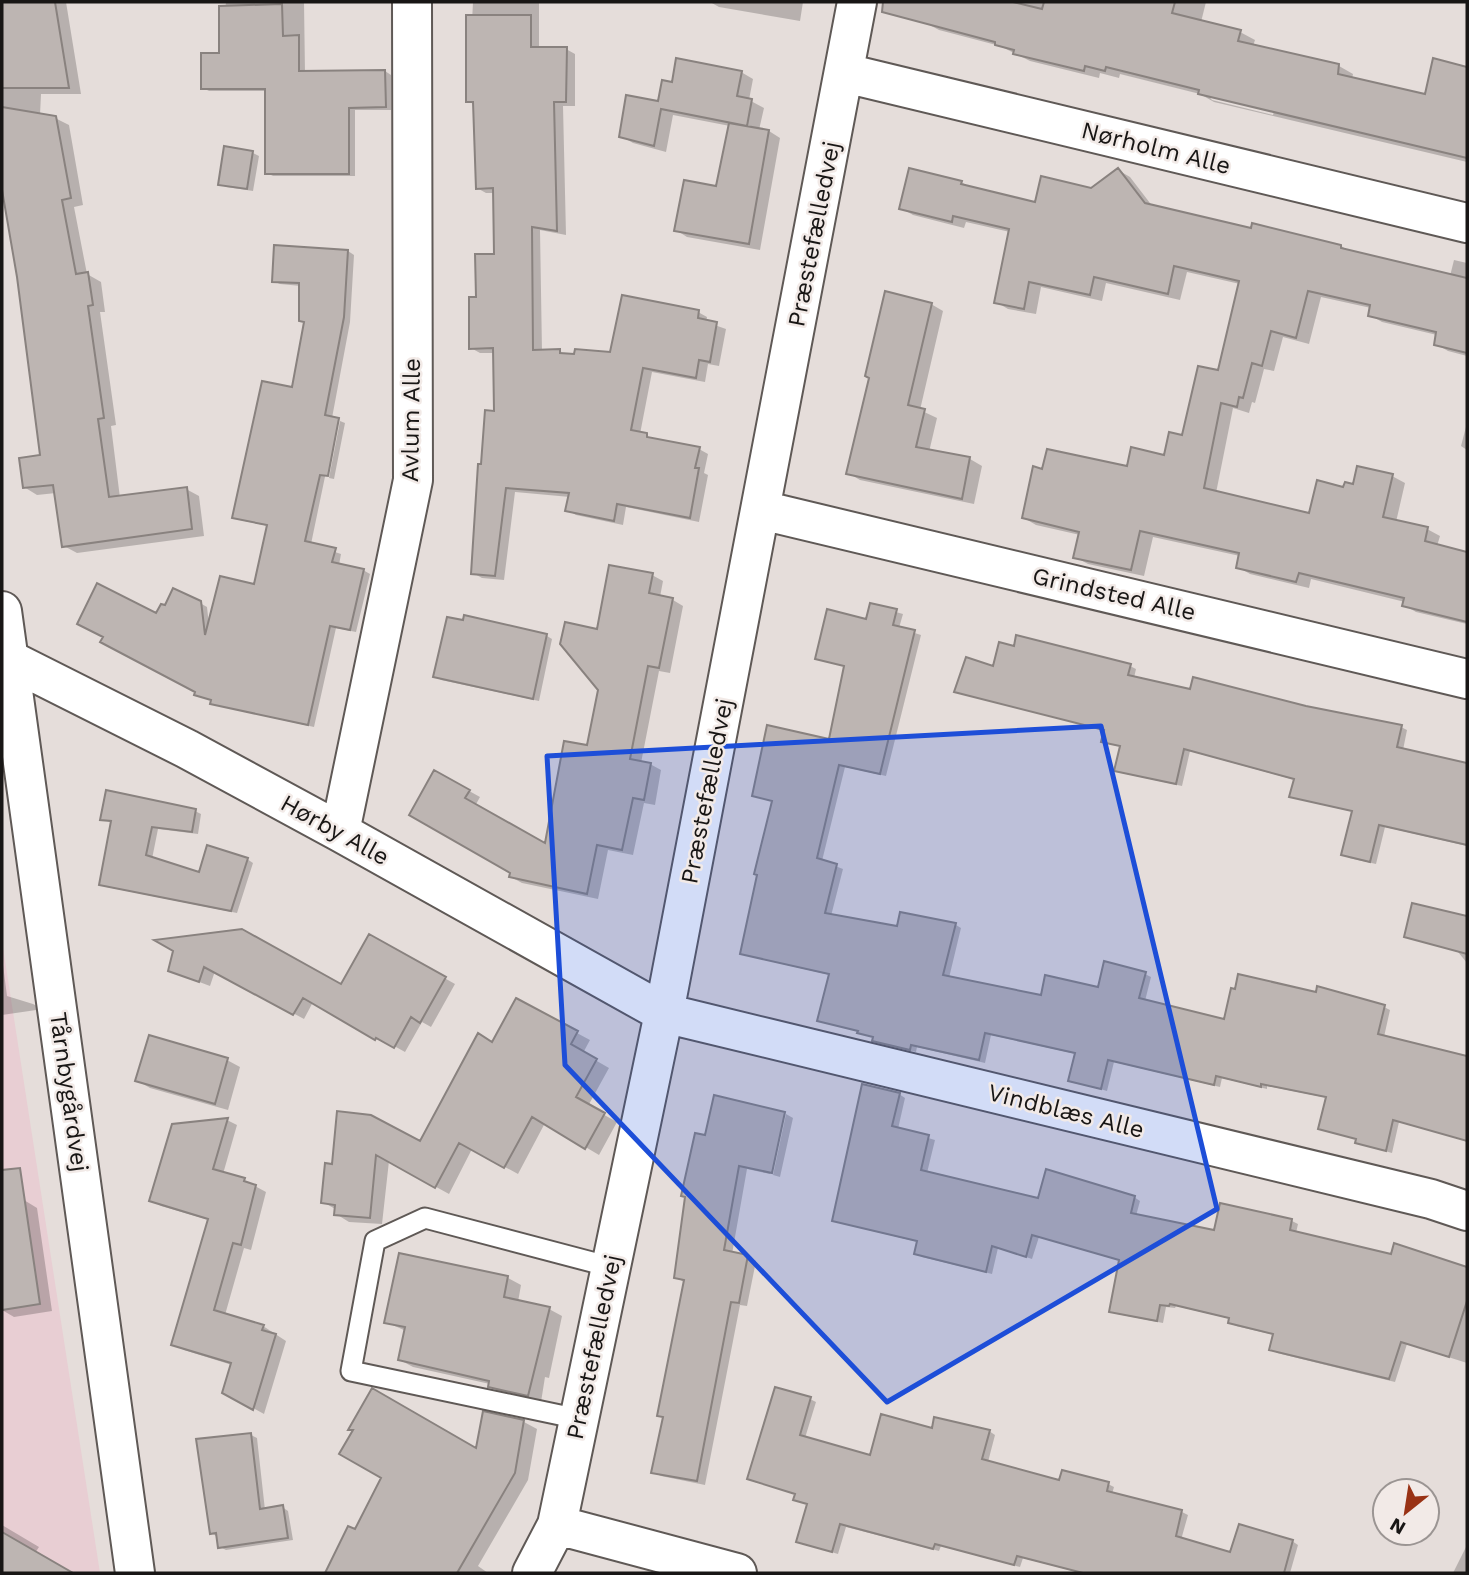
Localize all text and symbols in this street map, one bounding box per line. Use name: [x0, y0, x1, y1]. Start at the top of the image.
street label: Nørholm Alle: [1079, 116, 1233, 180]
street label: Præstefælledvej: [782, 139, 846, 329]
street label: Avlum Alle: [396, 358, 426, 482]
street label: Grindsted Alle: [1030, 562, 1198, 626]
street label: Præstefælledvej: [675, 696, 739, 886]
street label: Hørby Alle: [276, 789, 394, 871]
street label: Tårnbygårdvej: [44, 1010, 94, 1174]
street label: Vindblæs Alle: [985, 1078, 1147, 1144]
street label: Præstefælledvej: [561, 1252, 627, 1442]
north arrow: [1371, 1477, 1441, 1547]
text: N: [1386, 1513, 1410, 1540]

